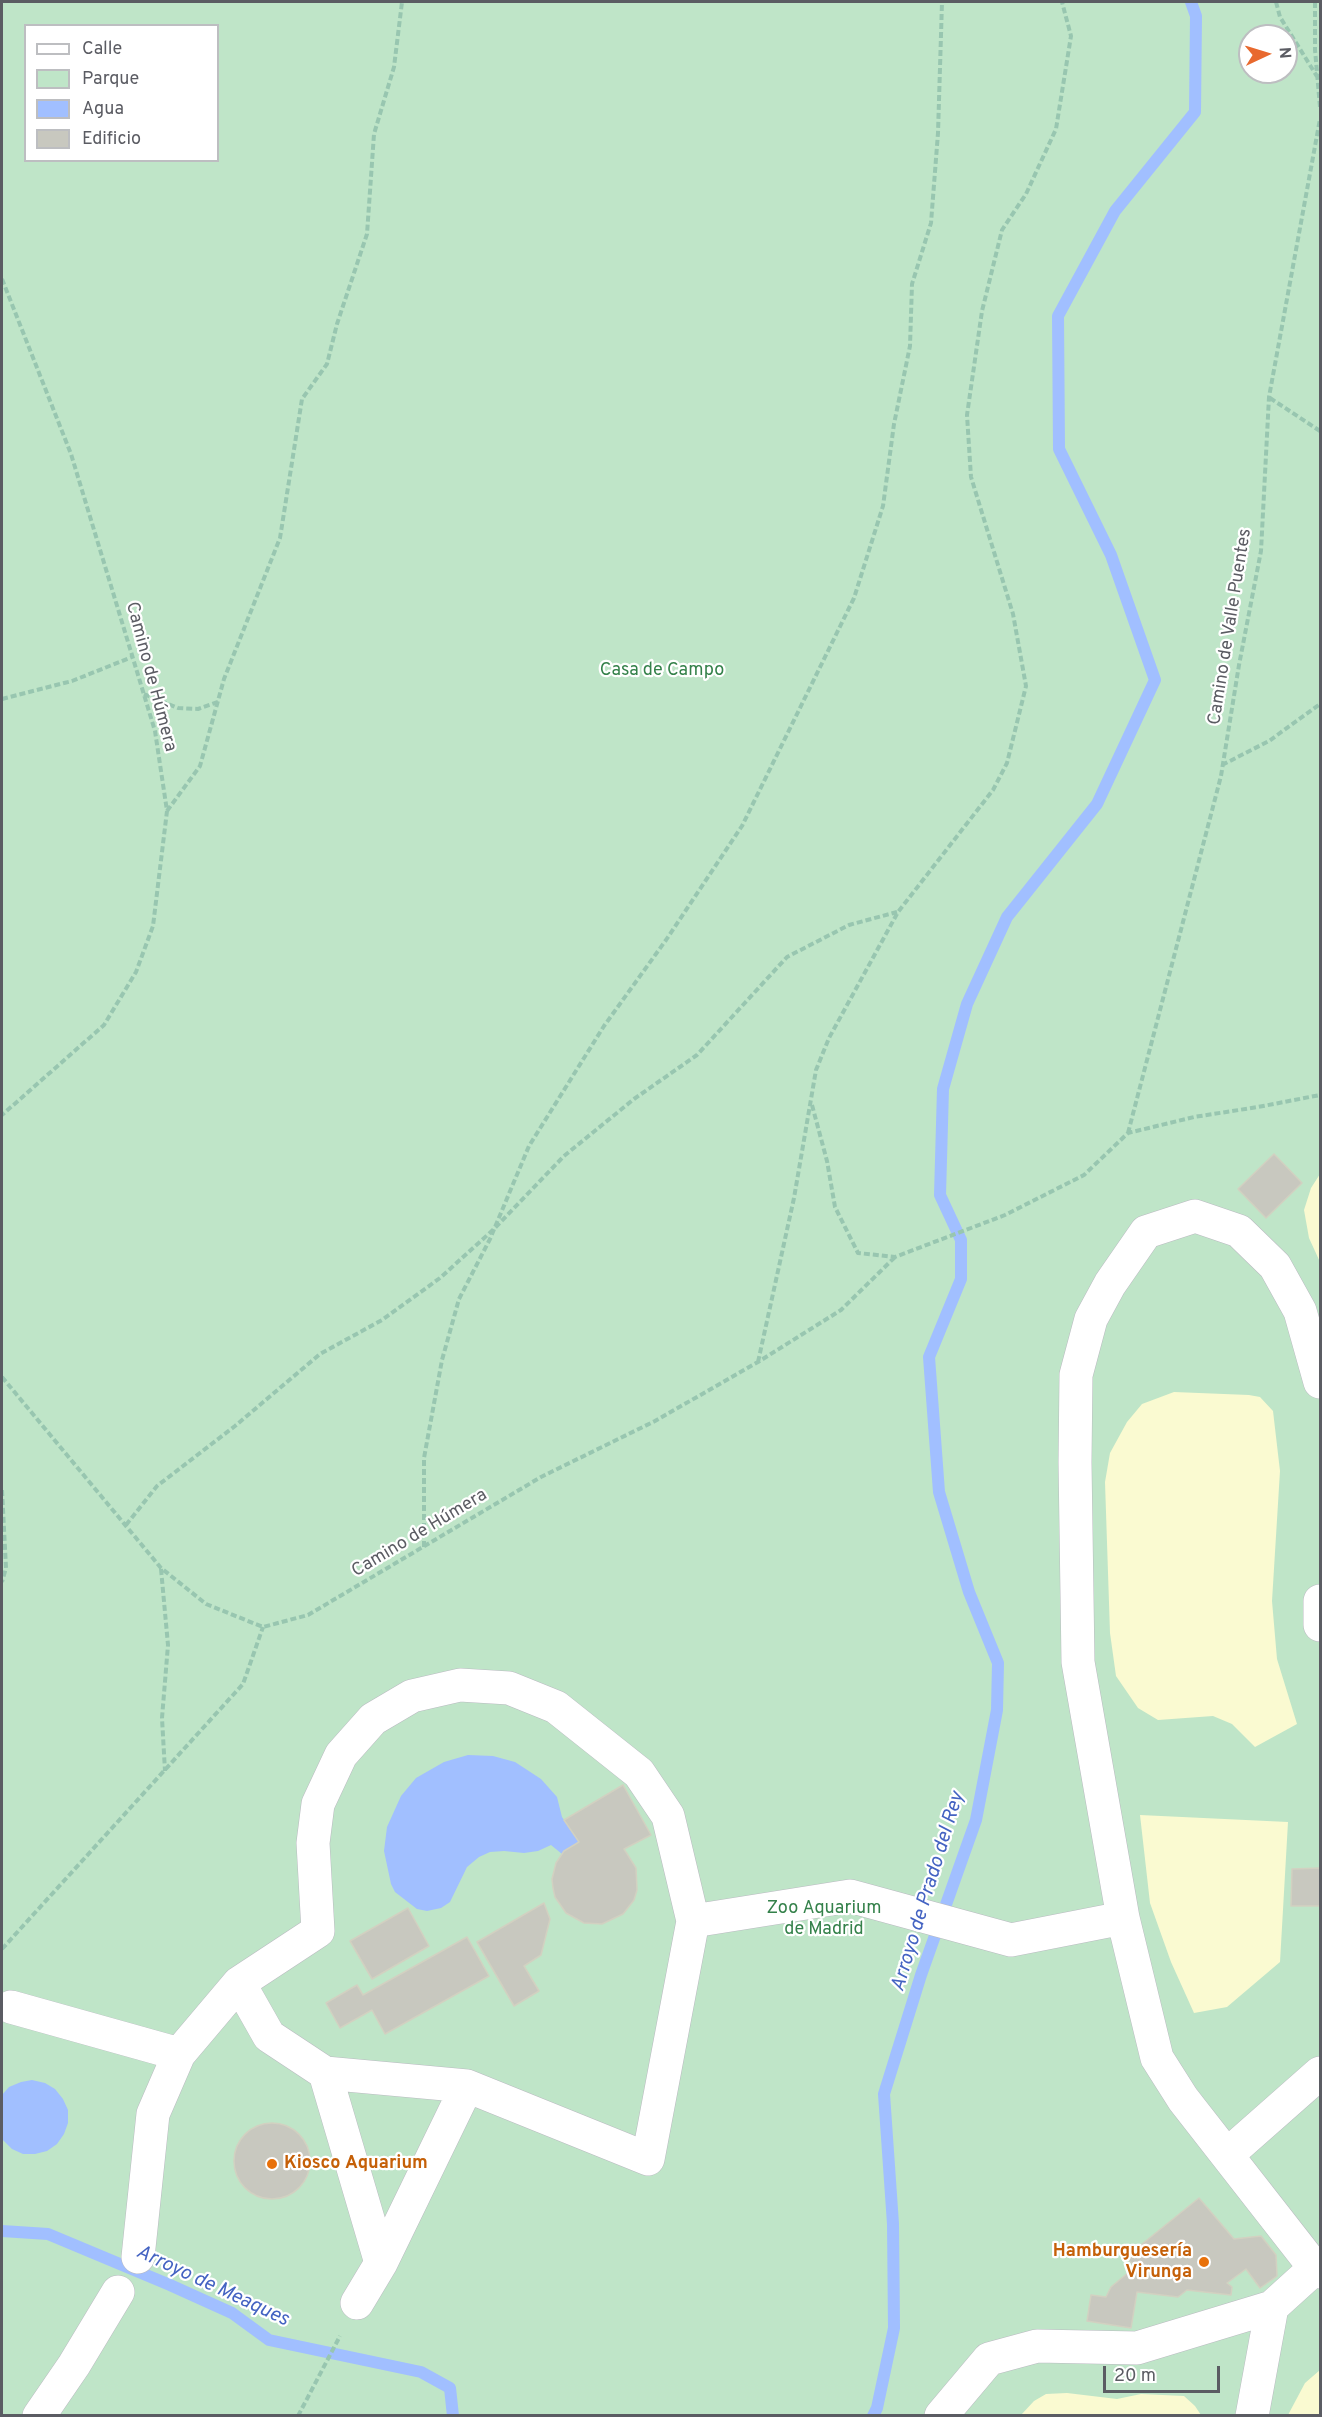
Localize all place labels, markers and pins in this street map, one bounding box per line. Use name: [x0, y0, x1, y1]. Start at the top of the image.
place label: Kiosco Aquarium: [284, 2153, 428, 2175]
marker: Kiosco Aquarium: [265, 2157, 279, 2171]
place label: Hamburguesería Virunga: [1053, 2241, 1192, 2284]
marker: Hamburguesería Virunga: [1197, 2255, 1211, 2269]

